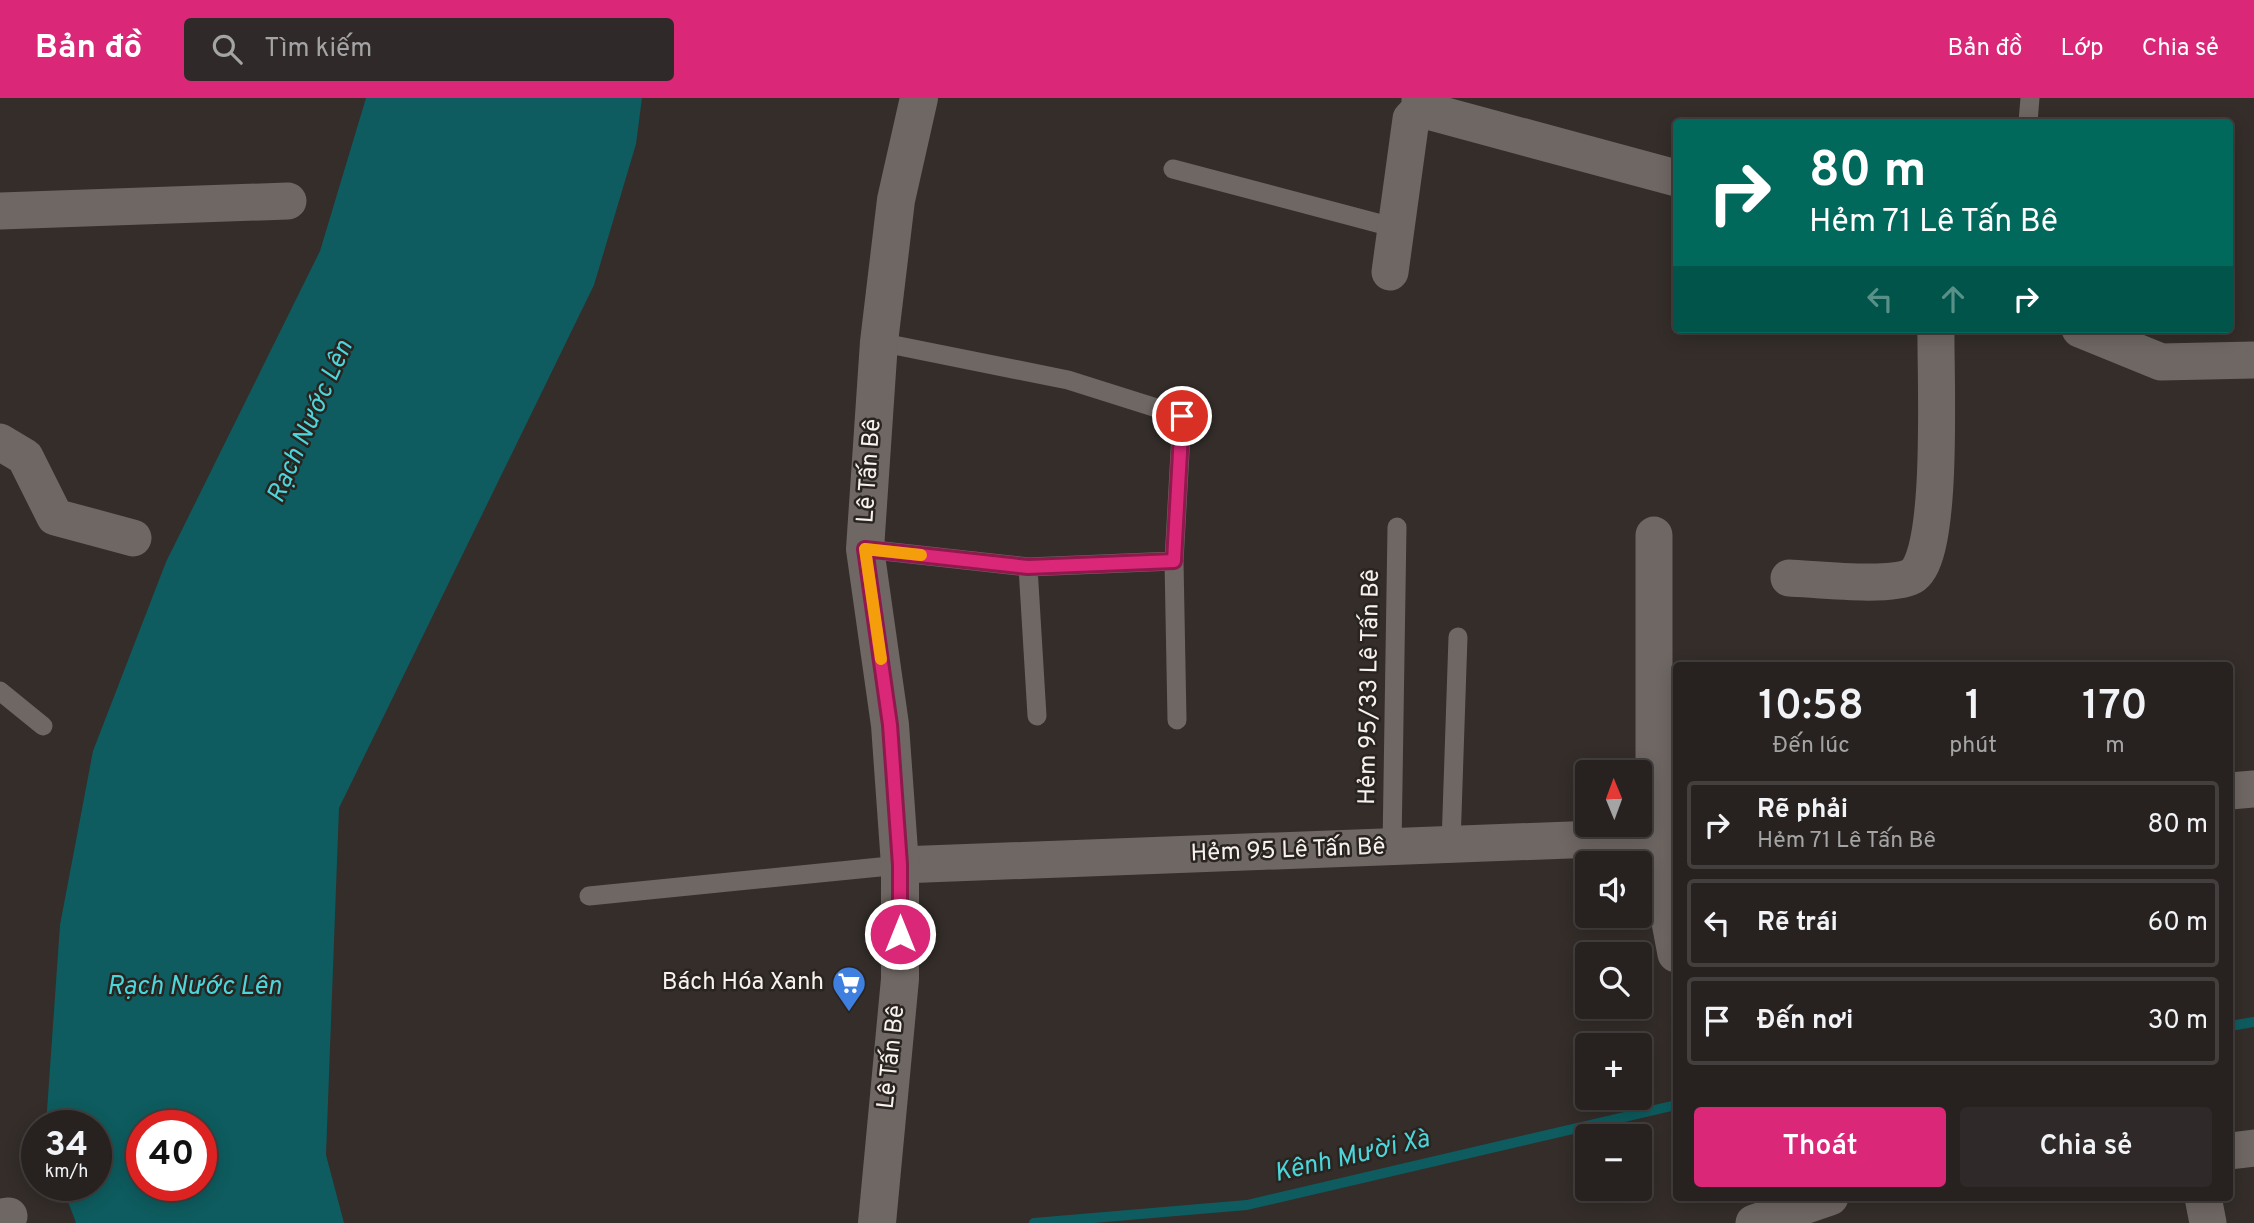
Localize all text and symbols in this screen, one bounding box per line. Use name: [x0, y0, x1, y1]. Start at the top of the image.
search box: [184, 18, 674, 81]
text: Bản đồ: [35, 28, 142, 70]
icon: search: [208, 30, 246, 68]
text: Tìm kiếm: [264, 33, 372, 66]
text: Bản đồ: [1948, 34, 2023, 64]
text: Lớp: [2061, 34, 2104, 64]
text: Chia sẻ: [2142, 34, 2219, 64]
text: 80 m: [1809, 142, 1926, 204]
icon: right: [1694, 147, 1785, 238]
text: Hẻm 71 Lê Tấn Bê: [1809, 203, 2058, 243]
icon: left: [1861, 280, 1899, 318]
icon: ahead: [1934, 280, 1972, 318]
icon: right: [2007, 280, 2045, 318]
water label: Rạch Nước Lên: [260, 335, 362, 509]
pin: [1152, 386, 1212, 446]
icon: arrive: [1163, 397, 1201, 435]
street label: Lê Tấn Bê: [850, 418, 889, 524]
street label: Hẻm 95/33 Lê Tấn Bê: [1352, 569, 1387, 805]
text: 10:58: [1758, 681, 1864, 734]
text: 1: [1965, 681, 1981, 734]
text: 170: [2082, 681, 2148, 734]
text: Đến lúc: [1772, 732, 1850, 761]
text: phút: [1949, 732, 1997, 761]
text: m: [2105, 732, 2125, 761]
north arrow: [1575, 760, 1652, 836]
map controls: [1575, 760, 1652, 1201]
text: Rẽ phải: [1757, 794, 1848, 827]
icon: right: [1698, 806, 1736, 844]
text: 80 m: [2148, 809, 2208, 842]
text: Hẻm 71 Lê Tấn Bê: [1757, 827, 1936, 856]
street label: Hẻm 95 Lê Tấn Bê: [1190, 832, 1386, 869]
button: sound: [1575, 851, 1652, 928]
position arrow: [863, 897, 937, 971]
icon: left: [1698, 904, 1736, 942]
text: Rẽ trái: [1757, 907, 1838, 940]
text: 60 m: [2148, 907, 2208, 940]
button: search: [1575, 942, 1652, 1019]
supermarket icon: Bách Hóa Xanh: [830, 964, 868, 1013]
place label: Bách Hóa Xanh: [662, 968, 824, 998]
water label: Rạch Nước Lên: [107, 971, 281, 1004]
icon: arrive: [1698, 1002, 1736, 1040]
street label: Lê Tấn Bê: [871, 1003, 912, 1110]
text: Đến nơi: [1757, 1005, 1853, 1038]
text: 30 m: [2148, 1005, 2208, 1038]
button: +: [1575, 1033, 1652, 1110]
button: Thoát: [1694, 1107, 1946, 1187]
button: Chia sẻ: [1960, 1107, 2212, 1187]
speed limit sign: 40: [126, 1110, 217, 1201]
water label: Kênh Mười Xà: [1271, 1123, 1433, 1191]
text: 34: [45, 1124, 88, 1168]
button: −: [1575, 1124, 1652, 1201]
text: km/h: [45, 1161, 88, 1184]

